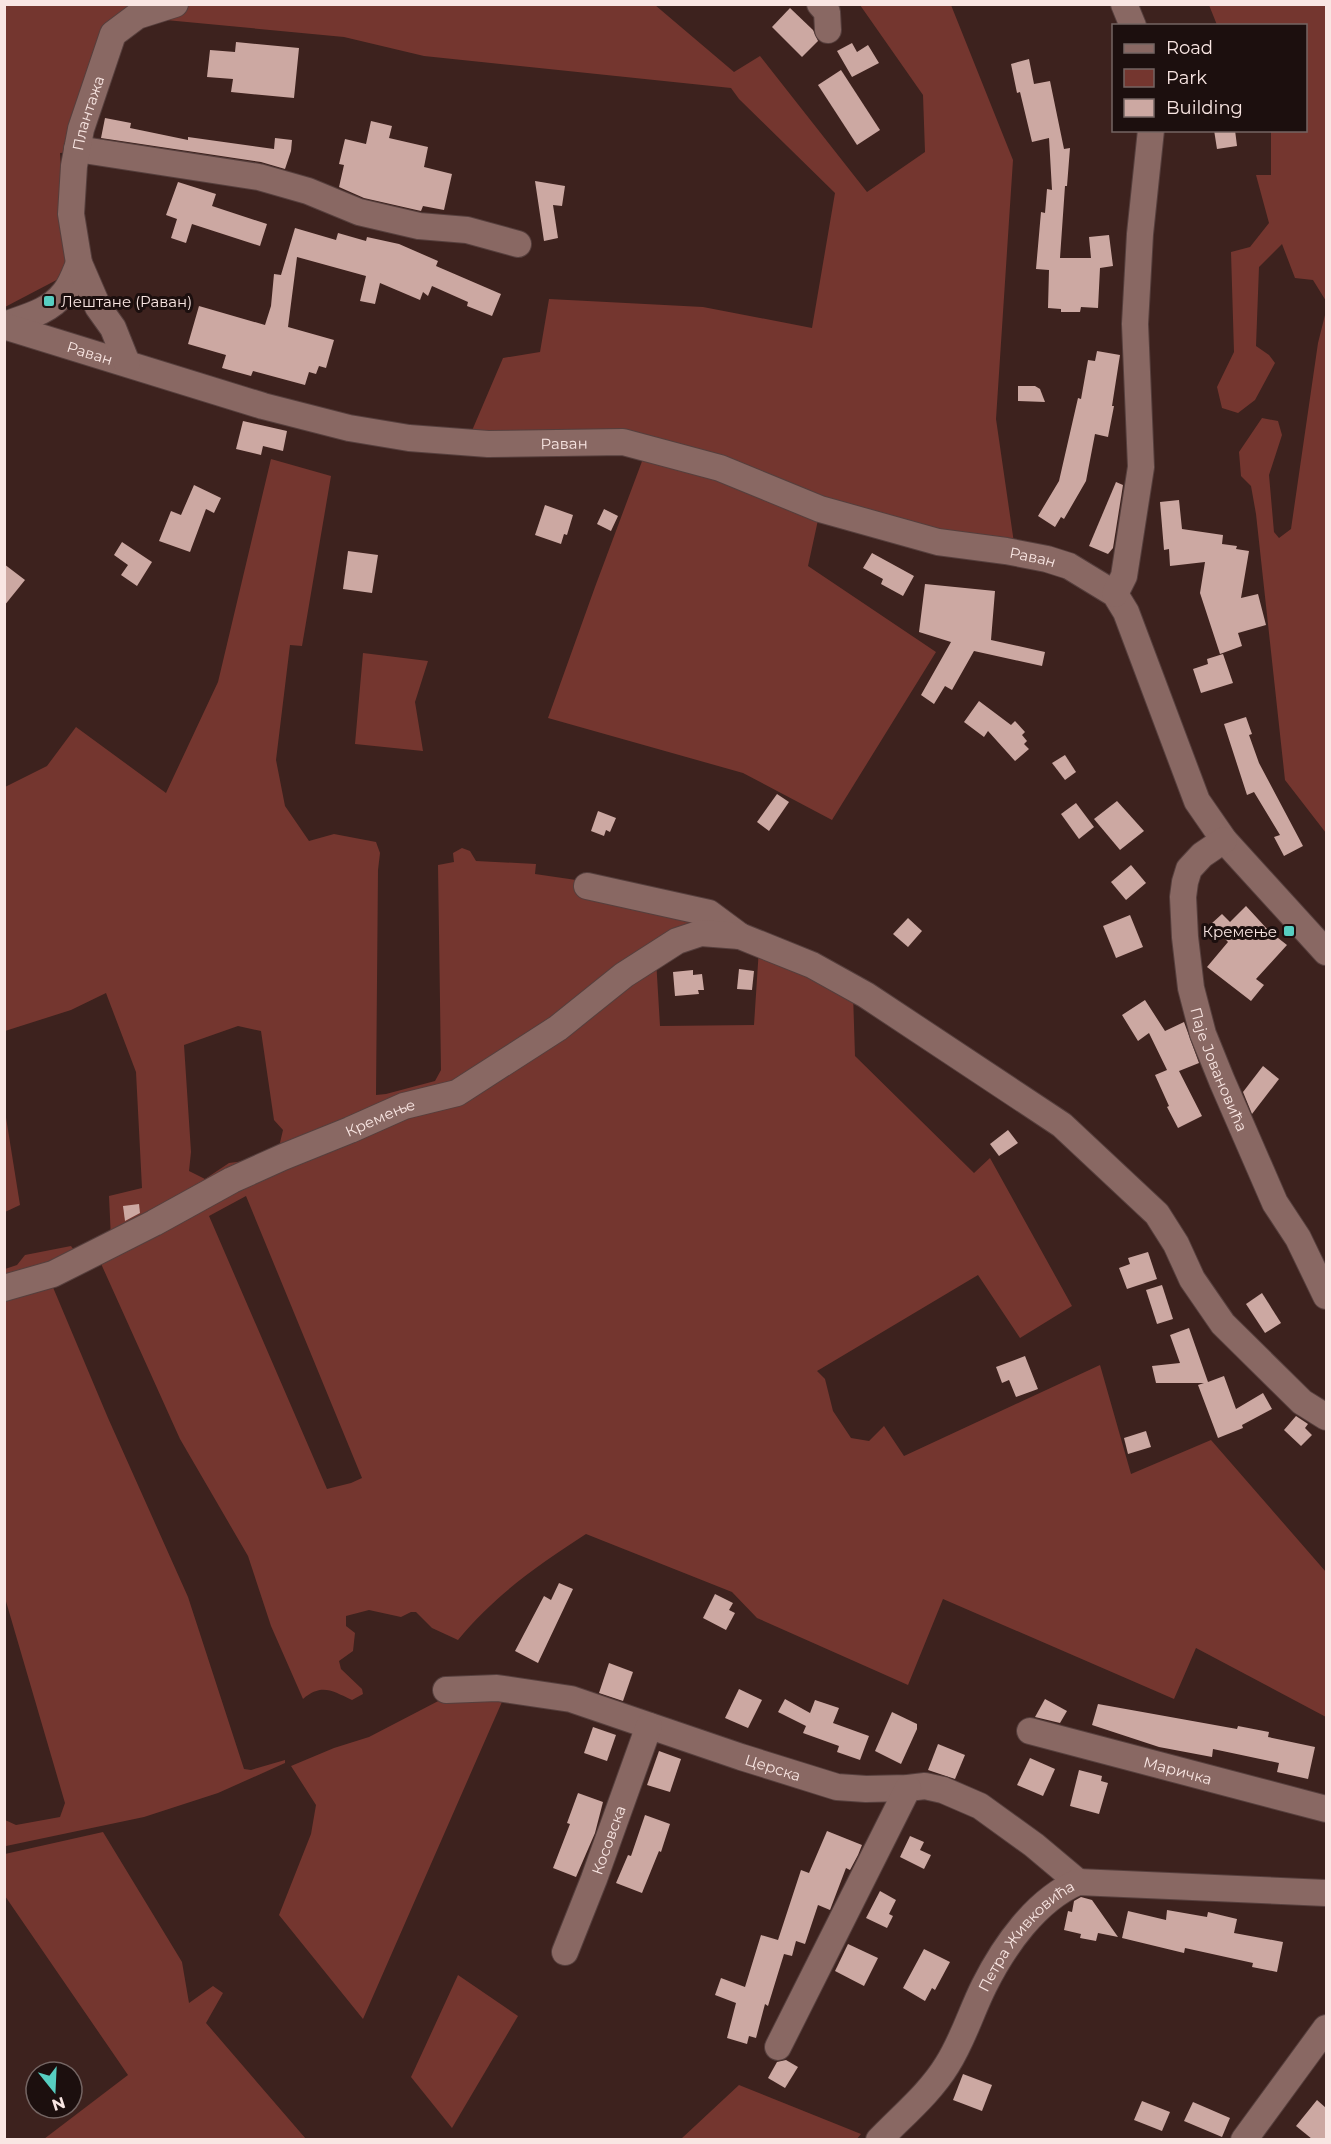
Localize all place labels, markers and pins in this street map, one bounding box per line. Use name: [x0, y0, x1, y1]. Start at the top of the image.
place label: Лештане (Раван): [61, 292, 192, 311]
marker: Лештане (Раван): [42, 294, 56, 308]
place label: Кремење: [1203, 922, 1277, 941]
marker: Кремење: [1282, 924, 1296, 938]

